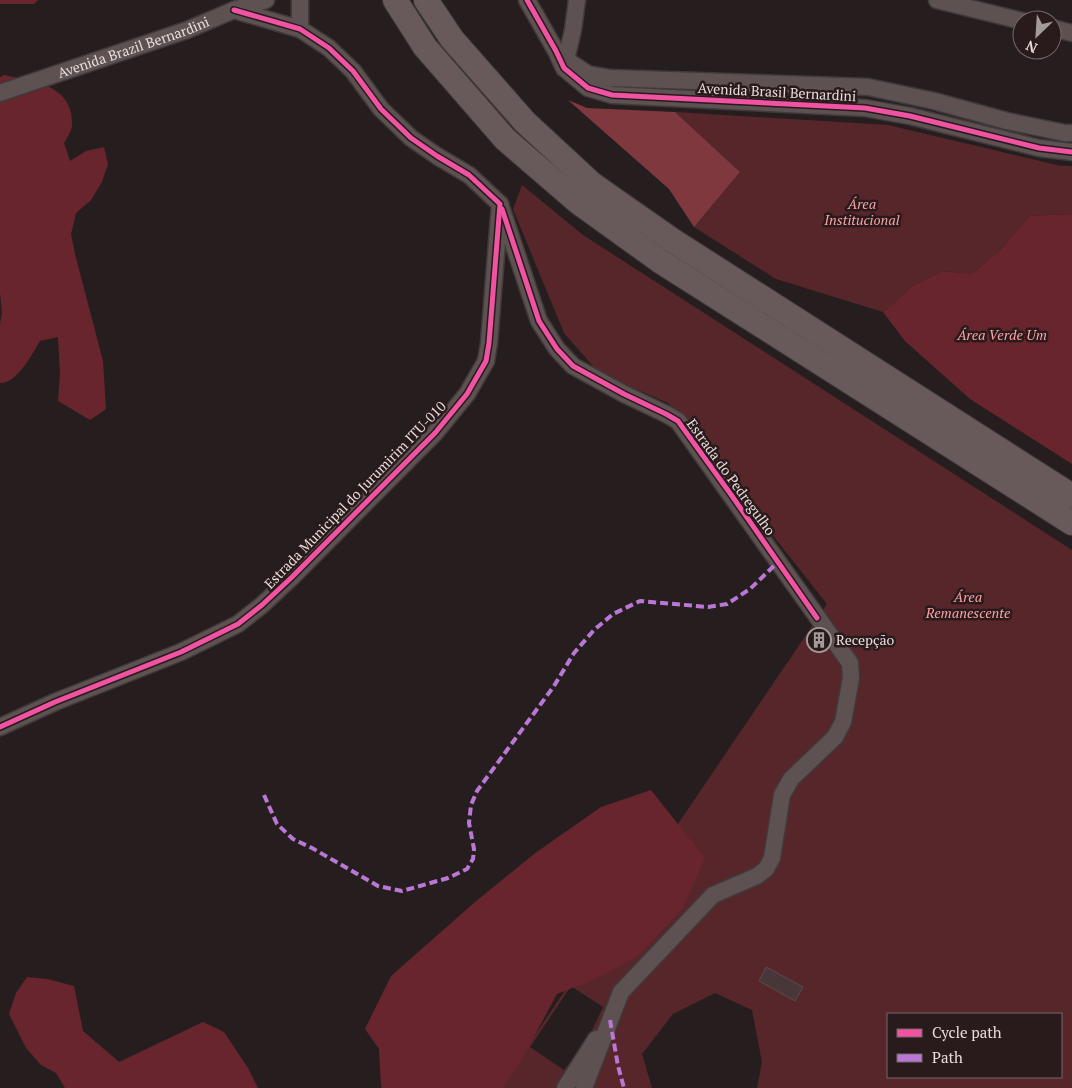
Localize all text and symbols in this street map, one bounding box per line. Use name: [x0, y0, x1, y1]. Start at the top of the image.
north arrow: [1012, 10, 1062, 60]
street label: Avenida Brazil Bernardini: [55, 12, 212, 82]
text: N: [1022, 36, 1040, 58]
street label: Avenida Brasil Bernardini: [697, 78, 857, 105]
park label: Área Institucional: [823, 194, 900, 229]
park label: Área Verde Um: [956, 325, 1047, 344]
street label: Estrada Municipal do Jurumirim ITU-010: [260, 397, 450, 593]
street label: Estrada do Pedregulho: [683, 415, 780, 539]
park label: Área Remanescente: [925, 587, 1011, 622]
building icon: Recepção: [806, 627, 832, 653]
place label: Recepção: [836, 630, 895, 649]
legend: [887, 1013, 1062, 1078]
text: Cycle path: [932, 1022, 1002, 1042]
text: Path: [932, 1047, 963, 1067]

